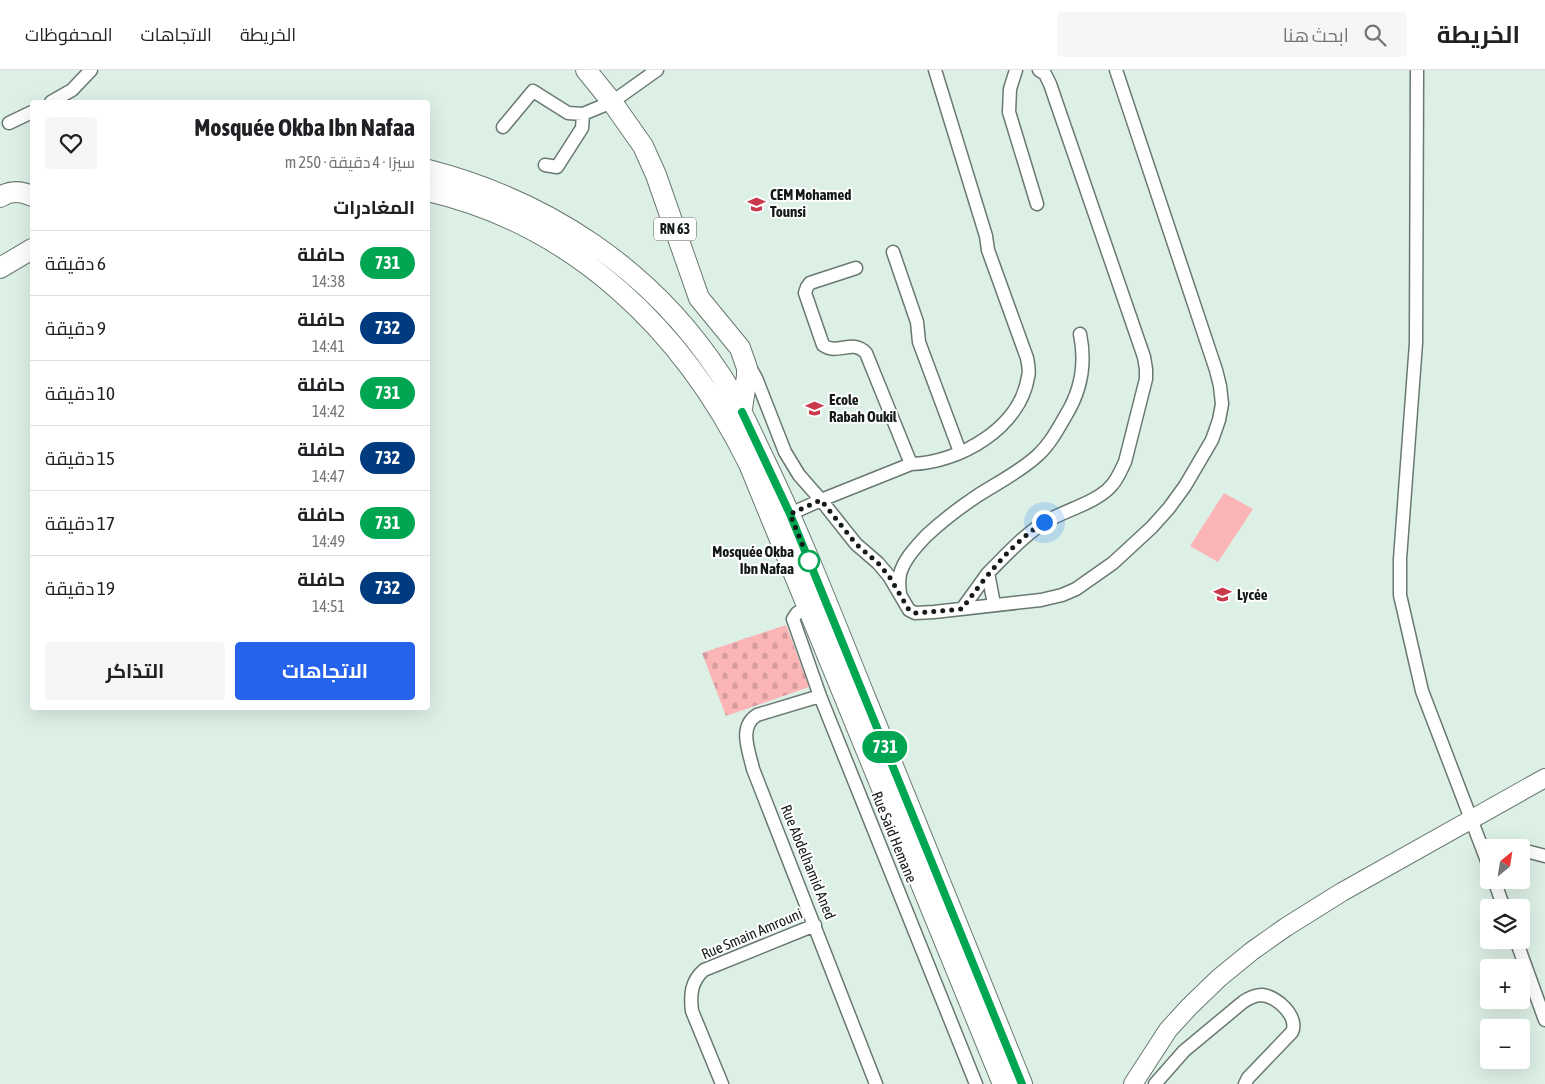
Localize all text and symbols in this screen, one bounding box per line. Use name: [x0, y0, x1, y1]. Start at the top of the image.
search box: [1057, 12, 1407, 57]
icon: search: [1361, 21, 1389, 49]
text: الخريطة: [1437, 21, 1520, 48]
text: المحفوظات: [25, 24, 113, 45]
text: الاتجاهات: [141, 24, 212, 45]
text: الخريطة: [240, 24, 296, 45]
text: ابحث هنا: [1283, 24, 1349, 46]
text: Mosquée Okba Ibn Nafaa: [194, 114, 415, 141]
button: heart: [45, 117, 97, 169]
text: سيرًا · 4 دقيقة · 250 m: [285, 153, 415, 171]
place label: CEM Mohamed Tounsi: [770, 186, 851, 220]
school or university icon: CEM Mohamed Tounsi: [746, 194, 766, 214]
text: المغادرات: [333, 196, 415, 218]
road number: RN 63: [654, 218, 696, 240]
text: حافلة: [297, 243, 345, 265]
text: 6 دقيقة: [45, 252, 106, 274]
text: 731: [375, 252, 400, 273]
text: 14:38: [312, 272, 345, 290]
text: حافلة: [297, 308, 345, 330]
text: 9 دقيقة: [45, 317, 106, 339]
text: 732: [375, 317, 400, 338]
text: 14:41: [312, 337, 345, 355]
text: حافلة: [297, 373, 345, 395]
text: 10 دقيقة: [45, 382, 115, 404]
text: 731: [375, 382, 400, 403]
place label: Ecole Rabah Oukil: [829, 391, 898, 425]
school or university icon: Ecole Rabah Oukil: [805, 399, 825, 419]
text: 14:42: [312, 402, 345, 420]
text: حافلة: [297, 438, 345, 460]
text: 15 دقيقة: [45, 447, 115, 469]
text: 732: [375, 447, 400, 468]
text: 14:47: [312, 467, 345, 485]
text: حافلة: [297, 503, 345, 525]
your location: [1032, 510, 1057, 535]
text: 17 دقيقة: [45, 512, 115, 534]
text: 731: [375, 512, 400, 533]
text: 14:49: [312, 532, 345, 550]
place label: Mosquée Okba Ibn Nafaa: [712, 543, 794, 577]
marker: Mosquée Okba Ibn Nafaa: [798, 550, 820, 572]
text: حافلة: [297, 568, 345, 590]
text: 19 دقيقة: [45, 577, 115, 599]
text: 732: [375, 577, 400, 598]
school or university icon: Lycée: [1213, 585, 1233, 605]
place label: Lycée: [1237, 586, 1268, 603]
text: 14:51: [312, 597, 345, 615]
button: التذاكر: [45, 642, 225, 700]
button: الاتجاهات: [235, 642, 415, 700]
line badge: 731: [856, 731, 914, 763]
text: 731: [872, 736, 898, 757]
street label: Rue Said Hemane: [868, 789, 921, 885]
street label: Rue Abdelhamid Aned: [778, 802, 839, 922]
north arrow: [1480, 839, 1530, 889]
map controls: [1480, 839, 1530, 1069]
button: layers: [1480, 899, 1530, 949]
street label: Rue Smain Amrouni: [699, 905, 805, 962]
button: +: [1480, 959, 1530, 1009]
button: −: [1480, 1019, 1530, 1069]

